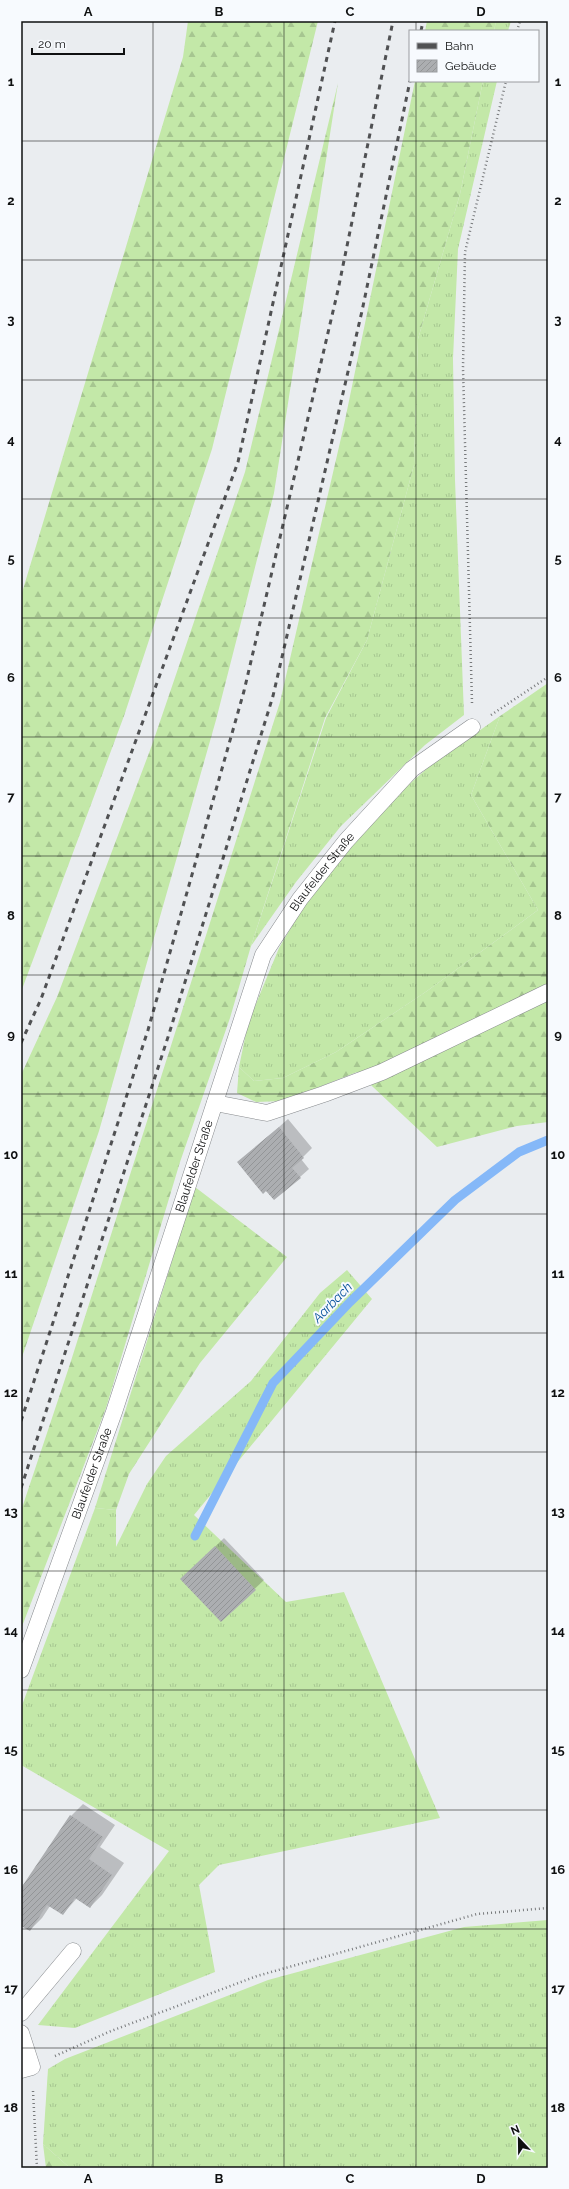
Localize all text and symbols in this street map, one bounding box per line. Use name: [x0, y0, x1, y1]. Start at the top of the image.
text: A: [84, 4, 93, 19]
text: B: [215, 4, 224, 19]
text: C: [346, 4, 355, 19]
text: D: [476, 4, 486, 19]
scale bar: [32, 30, 124, 56]
legend: [409, 30, 539, 82]
text: 20 m: [38, 37, 66, 51]
text: Bahn: [445, 39, 474, 53]
text: Gebäude: [445, 59, 496, 73]
text: 1: [8, 74, 15, 89]
text: 1: [555, 74, 562, 89]
text: 2: [7, 193, 15, 208]
text: 2: [554, 193, 562, 208]
text: 3: [7, 312, 15, 327]
text: 3: [554, 312, 562, 327]
text: 4: [7, 432, 15, 447]
text: 4: [554, 432, 562, 447]
text: 5: [7, 551, 15, 566]
text: 5: [554, 551, 562, 566]
text: 6: [7, 670, 15, 685]
text: 6: [554, 670, 562, 685]
text: 7: [7, 789, 15, 804]
text: 7: [554, 789, 562, 804]
street label: Blaufelder Straße: [287, 830, 357, 914]
text: 8: [7, 908, 15, 923]
text: 8: [554, 908, 562, 923]
text: 9: [7, 1027, 15, 1042]
text: 9: [554, 1027, 562, 1042]
street label: Blaufelder Straße: [173, 1118, 216, 1214]
text: 10: [4, 1147, 18, 1162]
text: 10: [551, 1147, 565, 1162]
text: 11: [5, 1266, 18, 1281]
text: 11: [552, 1266, 565, 1281]
water label: Aarbach: [309, 1279, 355, 1326]
text: 12: [4, 1385, 18, 1400]
text: 12: [551, 1385, 565, 1400]
street label: Blaufelder Straße: [69, 1426, 115, 1521]
text: 13: [4, 1504, 18, 1519]
text: 13: [551, 1504, 565, 1519]
text: 14: [4, 1623, 18, 1638]
text: 14: [551, 1623, 565, 1638]
text: 15: [4, 1742, 18, 1757]
text: 15: [551, 1742, 565, 1757]
text: 16: [4, 1862, 18, 1877]
text: 16: [551, 1862, 565, 1877]
text: 17: [4, 1981, 19, 1996]
text: 17: [551, 1981, 566, 1996]
text: 18: [4, 2100, 18, 2115]
text: 18: [551, 2100, 565, 2115]
north arrow: [499, 2119, 539, 2159]
text: N: [509, 2123, 522, 2138]
text: A: [84, 2171, 93, 2186]
text: B: [215, 2171, 224, 2186]
text: C: [346, 2171, 355, 2186]
text: D: [476, 2171, 486, 2186]

